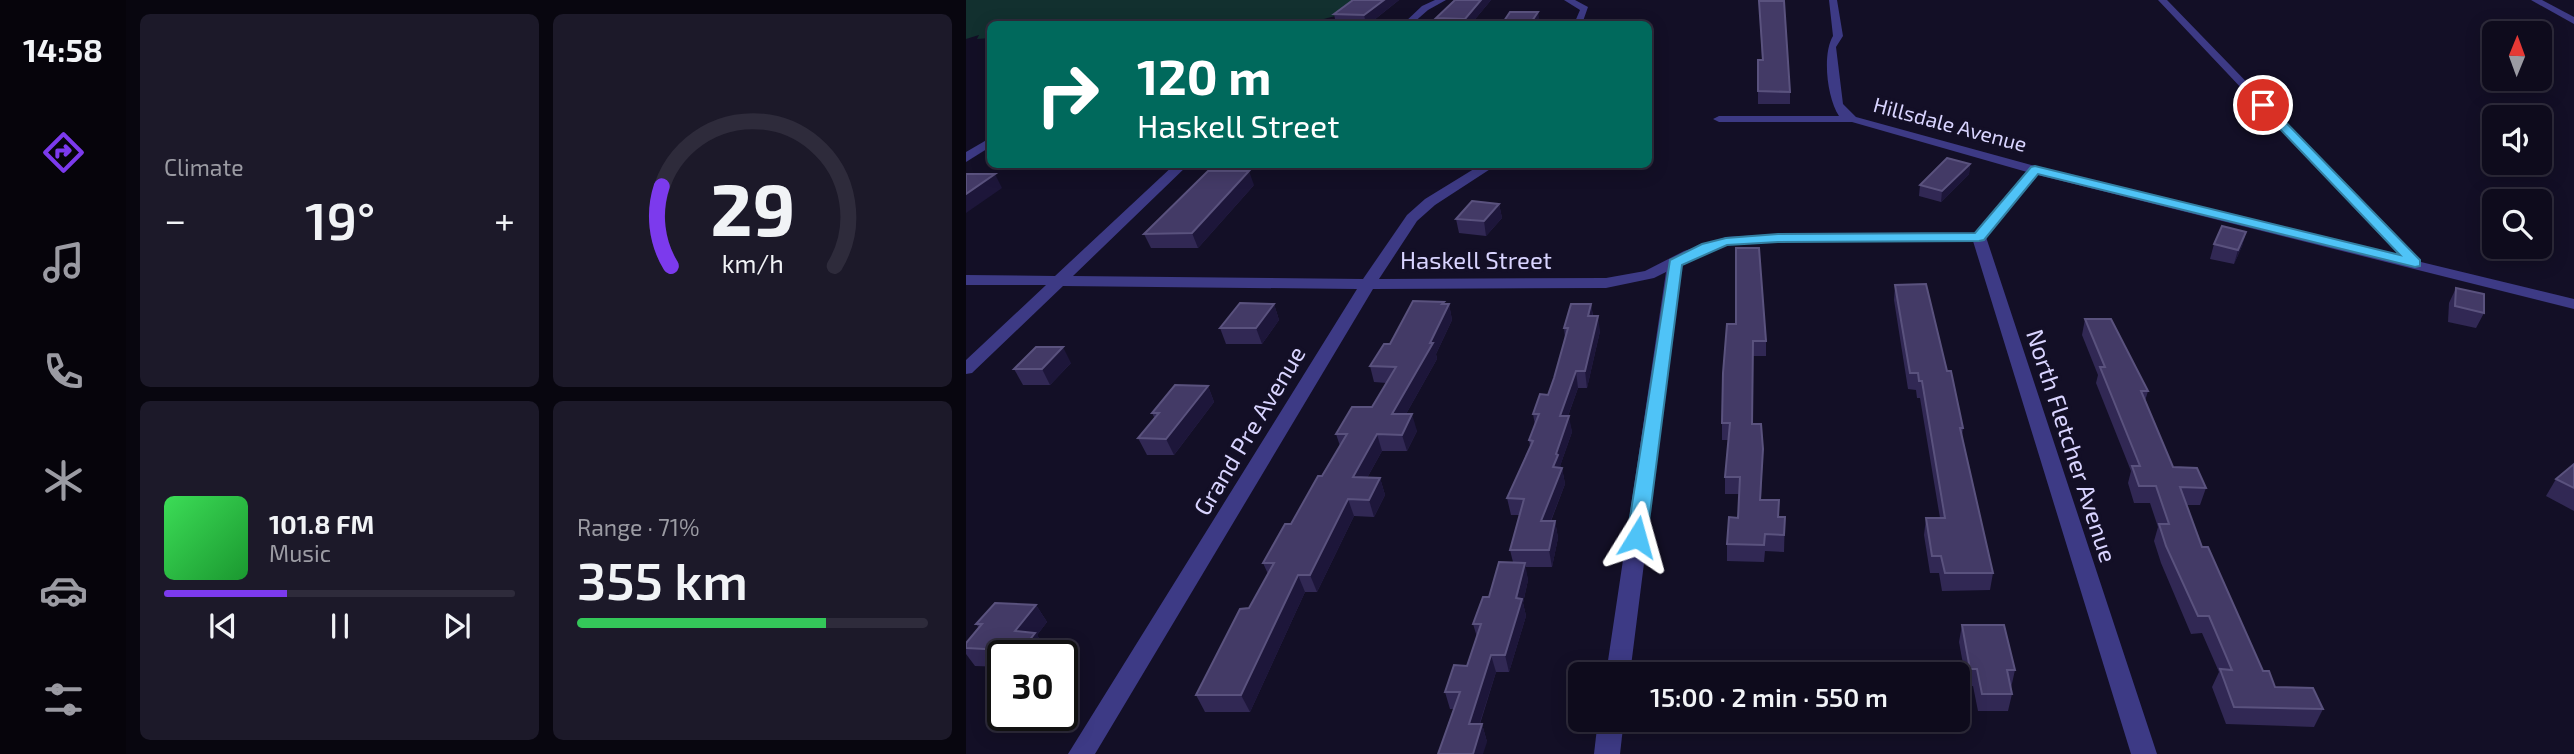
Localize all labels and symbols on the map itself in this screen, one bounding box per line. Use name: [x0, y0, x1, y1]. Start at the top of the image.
north arrow: [2482, 21, 2552, 91]
pin: [2233, 75, 2293, 135]
street label: Hillsdale Avenue: [1871, 91, 2030, 156]
street label: Haskell Street: [1400, 245, 1552, 274]
street label: North Fletcher Avenue: [2021, 325, 2124, 566]
street label: Grand Pre Avenue: [1187, 340, 1311, 520]
position arrow: [1600, 500, 1674, 574]
speed limit sign: 30: [987, 640, 1078, 731]

